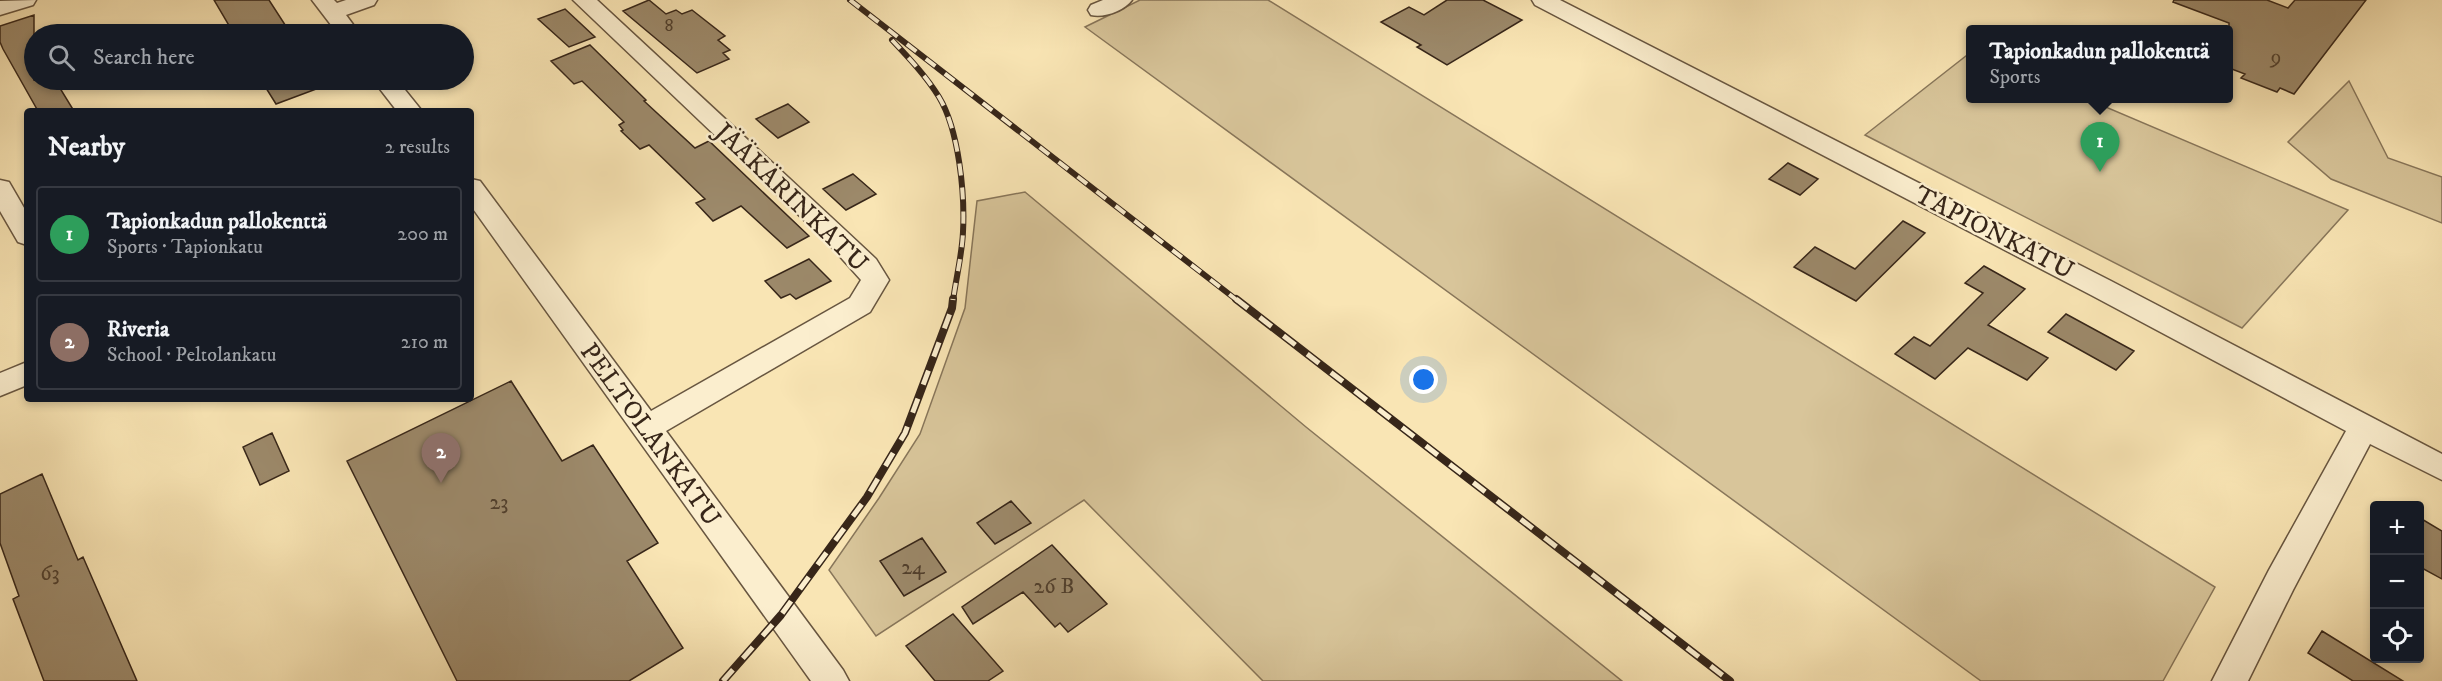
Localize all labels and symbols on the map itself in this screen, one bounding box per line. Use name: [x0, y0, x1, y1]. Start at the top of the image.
house number: 8: [664, 15, 674, 37]
house number: 9: [2270, 44, 2281, 71]
street label: JÄÄKÄRINKATU: [706, 115, 875, 280]
pin: 1: [2080, 122, 2120, 172]
street label: TAPIONKATU: [1909, 179, 2079, 287]
street label: PELTOLANKATU: [572, 337, 728, 533]
your location: [1409, 365, 1438, 394]
pin: 2: [422, 434, 460, 483]
house number: 23: [489, 489, 509, 516]
house number: 24: [901, 554, 926, 581]
house number: 63: [40, 560, 60, 587]
house number: 26 B: [1034, 573, 1074, 600]

